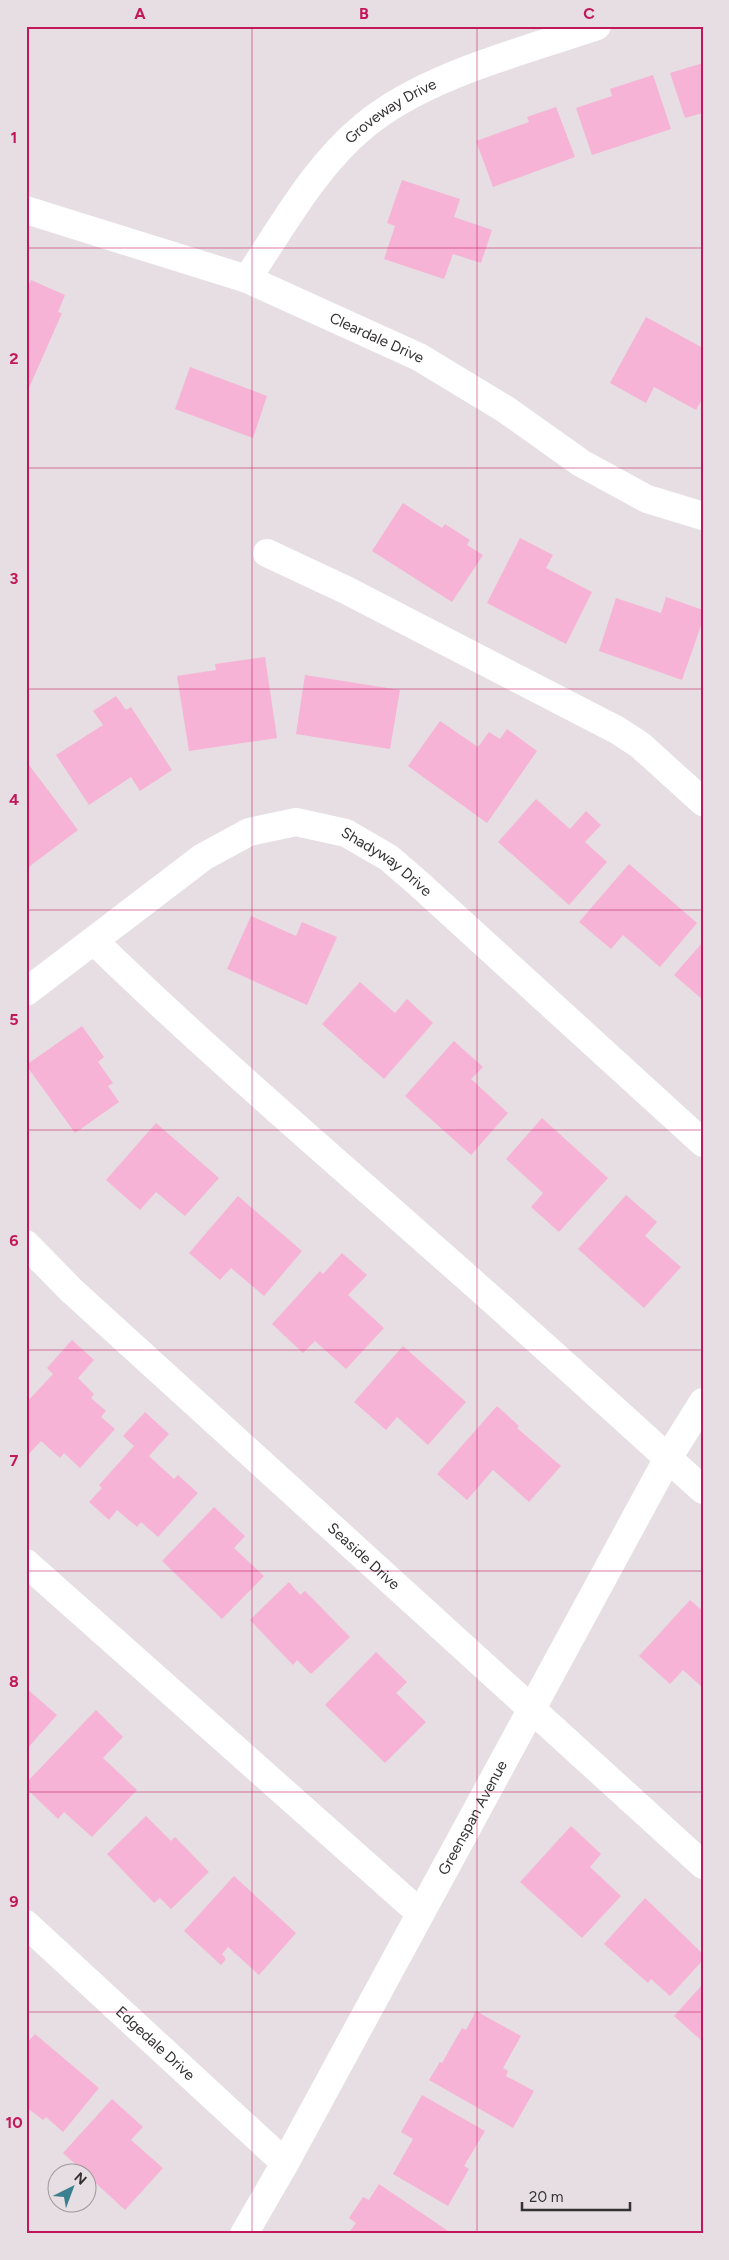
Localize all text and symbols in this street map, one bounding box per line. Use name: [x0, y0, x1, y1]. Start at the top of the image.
text: A: [134, 4, 146, 23]
text: B: [359, 4, 369, 23]
text: C: [583, 4, 595, 23]
street label: Groveway Drive: [341, 75, 439, 147]
text: 1: [11, 128, 17, 147]
street label: Cleardale Drive: [327, 309, 427, 367]
text: 2: [9, 349, 19, 368]
text: 3: [10, 569, 19, 588]
text: 4: [9, 790, 19, 809]
street label: Shadyway Drive: [338, 823, 435, 900]
text: 5: [9, 1010, 19, 1029]
text: 6: [9, 1231, 19, 1250]
text: 7: [10, 1451, 19, 1470]
street label: Seaside Drive: [324, 1519, 403, 1594]
text: 8: [9, 1672, 19, 1691]
street label: Greenspan Avenue: [434, 1757, 511, 1878]
text: 9: [9, 1892, 19, 1911]
street label: Edgedale Drive: [112, 2002, 199, 2084]
text: 10: [5, 2113, 23, 2132]
north arrow: [48, 2162, 98, 2212]
text: N: [71, 2169, 90, 2189]
scale bar: [522, 2180, 629, 2212]
text: 20 m: [529, 2188, 563, 2206]

